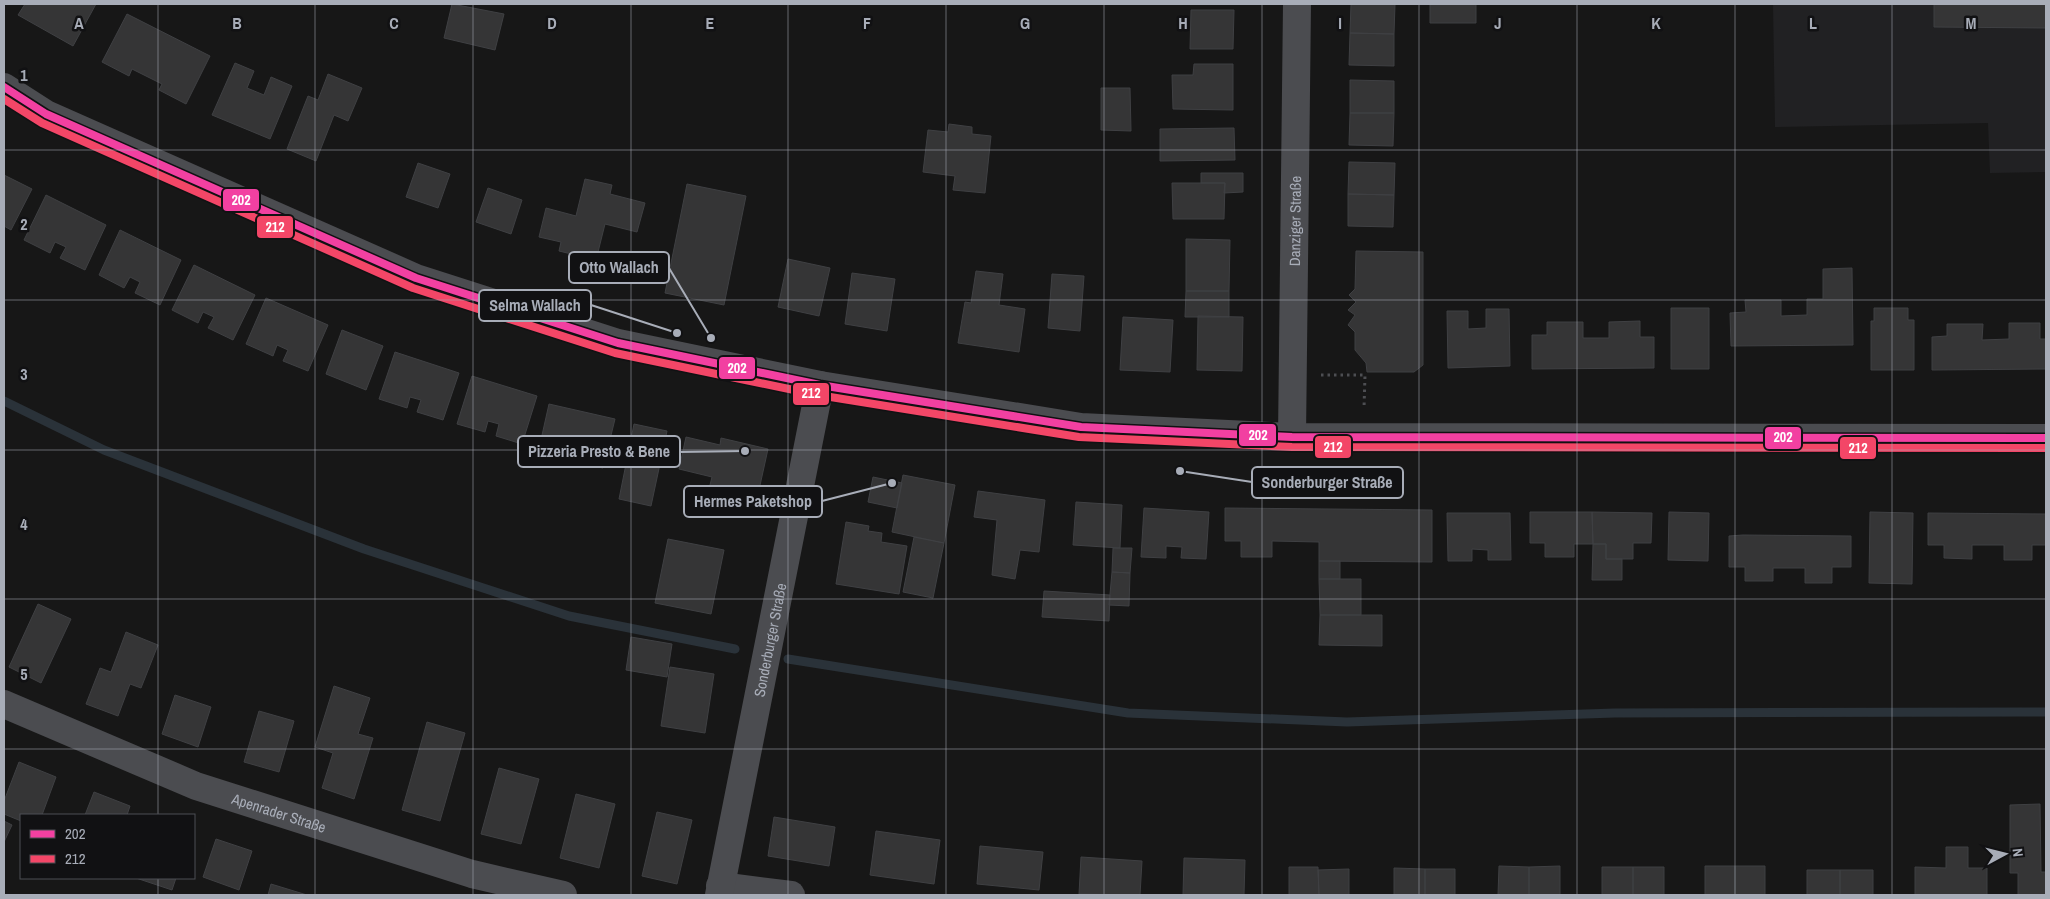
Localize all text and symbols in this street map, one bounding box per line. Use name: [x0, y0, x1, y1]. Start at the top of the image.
text: A: [74, 12, 84, 34]
text: B: [232, 12, 242, 34]
text: C: [389, 12, 399, 34]
text: D: [547, 12, 557, 34]
text: E: [706, 12, 715, 34]
text: F: [863, 12, 871, 34]
text: G: [1020, 12, 1030, 34]
text: H: [1178, 12, 1188, 34]
text: I: [1338, 12, 1342, 34]
text: J: [1494, 12, 1502, 34]
text: K: [1651, 12, 1661, 34]
text: L: [1809, 12, 1817, 34]
text: M: [1966, 12, 1977, 34]
text: 1: [20, 64, 28, 86]
street label: Danziger Straße: [1283, 176, 1306, 266]
line badge: 202: [222, 188, 260, 212]
text: 202: [231, 191, 251, 209]
text: 2: [20, 213, 28, 235]
line badge: 212: [256, 215, 294, 239]
text: 212: [265, 218, 285, 236]
callout: Otto Wallach: [569, 252, 669, 283]
text: Otto Wallach: [579, 256, 659, 278]
callout: Selma Wallach: [479, 290, 591, 321]
text: Selma Wallach: [489, 294, 581, 316]
line badge: 202: [718, 356, 756, 380]
text: 202: [727, 359, 747, 377]
text: 3: [20, 363, 28, 385]
line badge: 212: [792, 382, 830, 406]
text: 212: [801, 384, 821, 402]
line badge: 202: [1238, 423, 1277, 447]
text: 202: [1248, 426, 1268, 444]
line badge: 202: [1764, 426, 1802, 450]
text: 202: [1773, 428, 1793, 446]
line badge: 212: [1314, 435, 1352, 459]
callout: Pizzeria Presto & Bene: [518, 436, 680, 467]
line badge: 212: [1839, 436, 1877, 460]
text: 212: [1323, 438, 1343, 456]
text: 212: [1848, 439, 1868, 457]
text: Pizzeria Presto & Bene: [528, 440, 670, 462]
callout: Sonderburger Straße: [1252, 467, 1403, 498]
text: Sonderburger Straße: [1261, 471, 1393, 493]
callout: Hermes Paketshop: [684, 486, 822, 517]
text: Hermes Paketshop: [694, 490, 812, 512]
text: 4: [20, 513, 28, 535]
street label: Sonderburger Straße: [748, 581, 791, 699]
text: 5: [20, 663, 28, 685]
street label: Apenrader Straße: [228, 787, 329, 837]
legend: [20, 814, 195, 879]
text: 202: [65, 823, 86, 844]
north arrow: [1980, 829, 2030, 879]
text: N: [2008, 847, 2027, 858]
text: 212: [65, 848, 86, 869]

